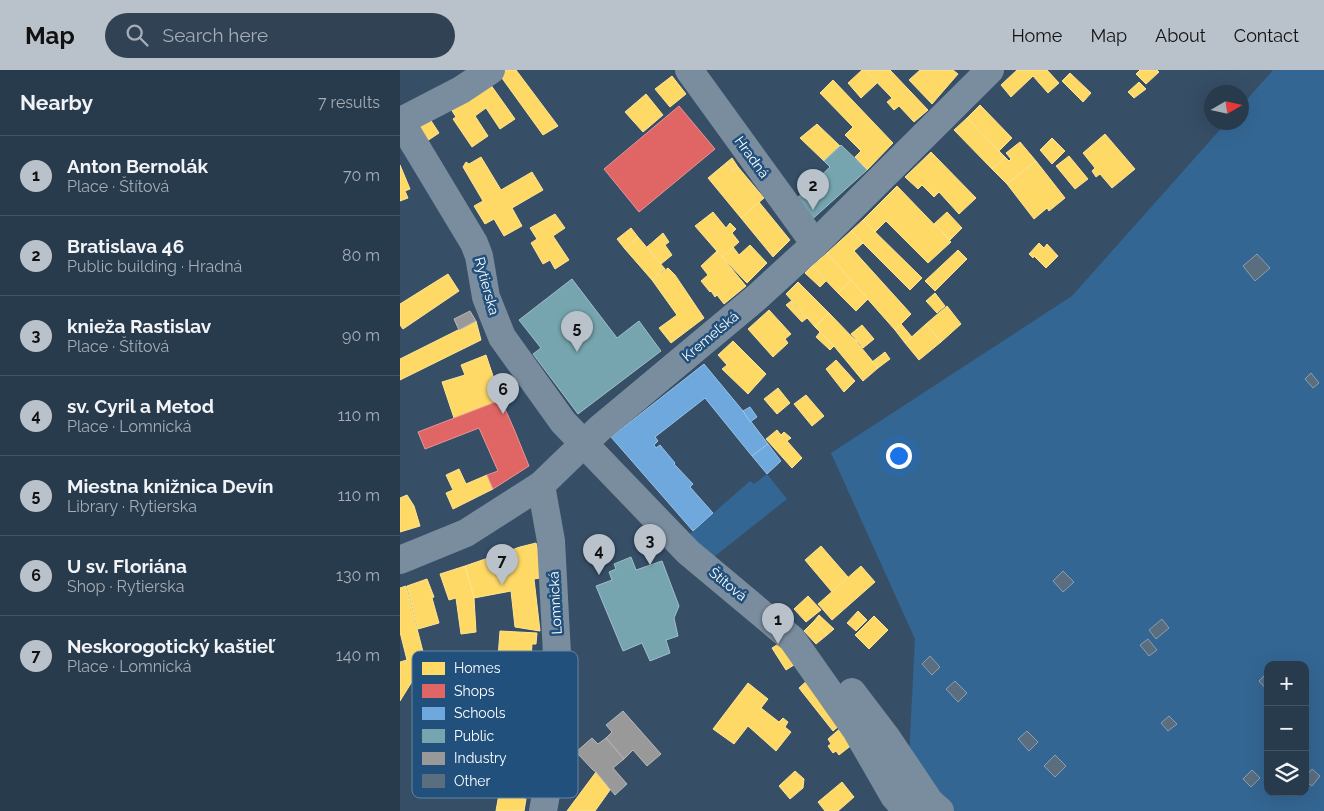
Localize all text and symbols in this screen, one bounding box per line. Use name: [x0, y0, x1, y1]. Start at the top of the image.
search box: [105, 13, 455, 58]
text: Map: [25, 21, 75, 50]
icon: search: [123, 21, 151, 49]
text: Search here: [163, 24, 268, 46]
text: Home: [1011, 25, 1062, 46]
text: Map: [1090, 25, 1127, 46]
text: About: [1155, 25, 1206, 46]
text: Contact: [1234, 25, 1299, 46]
north arrow: [1204, 85, 1249, 130]
text: Nearby: [20, 90, 93, 115]
text: 7 results: [318, 93, 380, 112]
street label: Hradná: [732, 133, 772, 181]
text: Anton Bernolák: [67, 155, 208, 177]
text: 1: [32, 166, 40, 185]
text: 70 m: [343, 166, 380, 185]
pin: 2: [797, 169, 829, 210]
text: Place · Štítová: [67, 177, 169, 196]
text: Bratislava 46: [67, 235, 184, 257]
text: 2: [31, 246, 41, 265]
text: 80 m: [342, 246, 380, 265]
street label: Rytierska: [472, 255, 502, 317]
text: Public building · Hradná: [67, 257, 242, 276]
street label: Kremeľská: [679, 308, 741, 364]
pin: 5: [561, 311, 593, 352]
text: knieža Rastislav: [67, 315, 211, 337]
text: 3: [32, 326, 40, 345]
text: 90 m: [342, 326, 380, 345]
text: Place · Štítová: [67, 337, 169, 356]
pin: 6: [487, 373, 519, 414]
text: sv. Cyril a Metod: [67, 395, 214, 417]
text: 4: [31, 406, 41, 425]
text: 110 m: [338, 406, 380, 425]
text: Place · Lomnická: [67, 417, 191, 436]
your location: [886, 443, 912, 469]
text: Miestna knižnica Devín: [67, 475, 274, 497]
text: 5: [32, 486, 40, 505]
text: 110 m: [338, 486, 380, 505]
text: Library · Rytierska: [67, 497, 197, 516]
pin: 3: [634, 524, 666, 565]
pin: 4: [583, 534, 615, 575]
pin: 7: [486, 544, 518, 585]
text: U sv. Floriána: [67, 555, 187, 577]
street label: Štítová: [706, 562, 751, 604]
text: 6: [31, 566, 41, 585]
text: 130 m: [336, 566, 380, 585]
street label: Lomnická: [545, 571, 565, 635]
text: Shop · Rytierska: [67, 577, 185, 596]
pin: 1: [762, 603, 794, 644]
text: Neskorogotický kaštieľ: [67, 635, 274, 657]
text: 7: [32, 646, 40, 665]
text: 140 m: [336, 646, 380, 665]
legend: [412, 651, 578, 798]
text: Place · Lomnická: [67, 657, 191, 676]
text: Homes: [454, 660, 501, 676]
map controls: [1264, 661, 1309, 796]
button: +: [1264, 661, 1309, 706]
text: Shops: [454, 683, 495, 699]
text: Schools: [454, 705, 506, 721]
button: −: [1264, 706, 1309, 751]
text: Public: [454, 728, 495, 744]
text: Industry: [454, 750, 507, 766]
button: layers: [1264, 751, 1309, 796]
text: Other: [454, 773, 491, 789]

